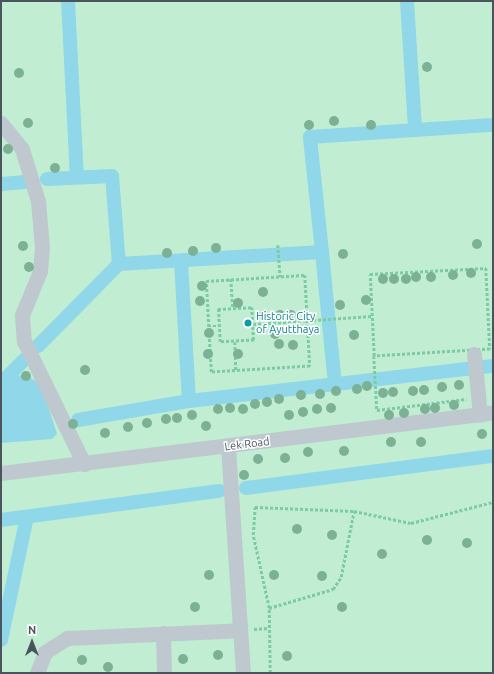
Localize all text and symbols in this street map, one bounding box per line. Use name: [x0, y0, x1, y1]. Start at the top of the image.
place label: Historic City of Ayutthaya: [256, 310, 319, 336]
marker: Historic City of Ayutthaya: [243, 318, 253, 328]
street label: Lek Road: [224, 435, 270, 453]
north arrow: [12, 622, 52, 662]
text: N: [28, 624, 36, 636]

